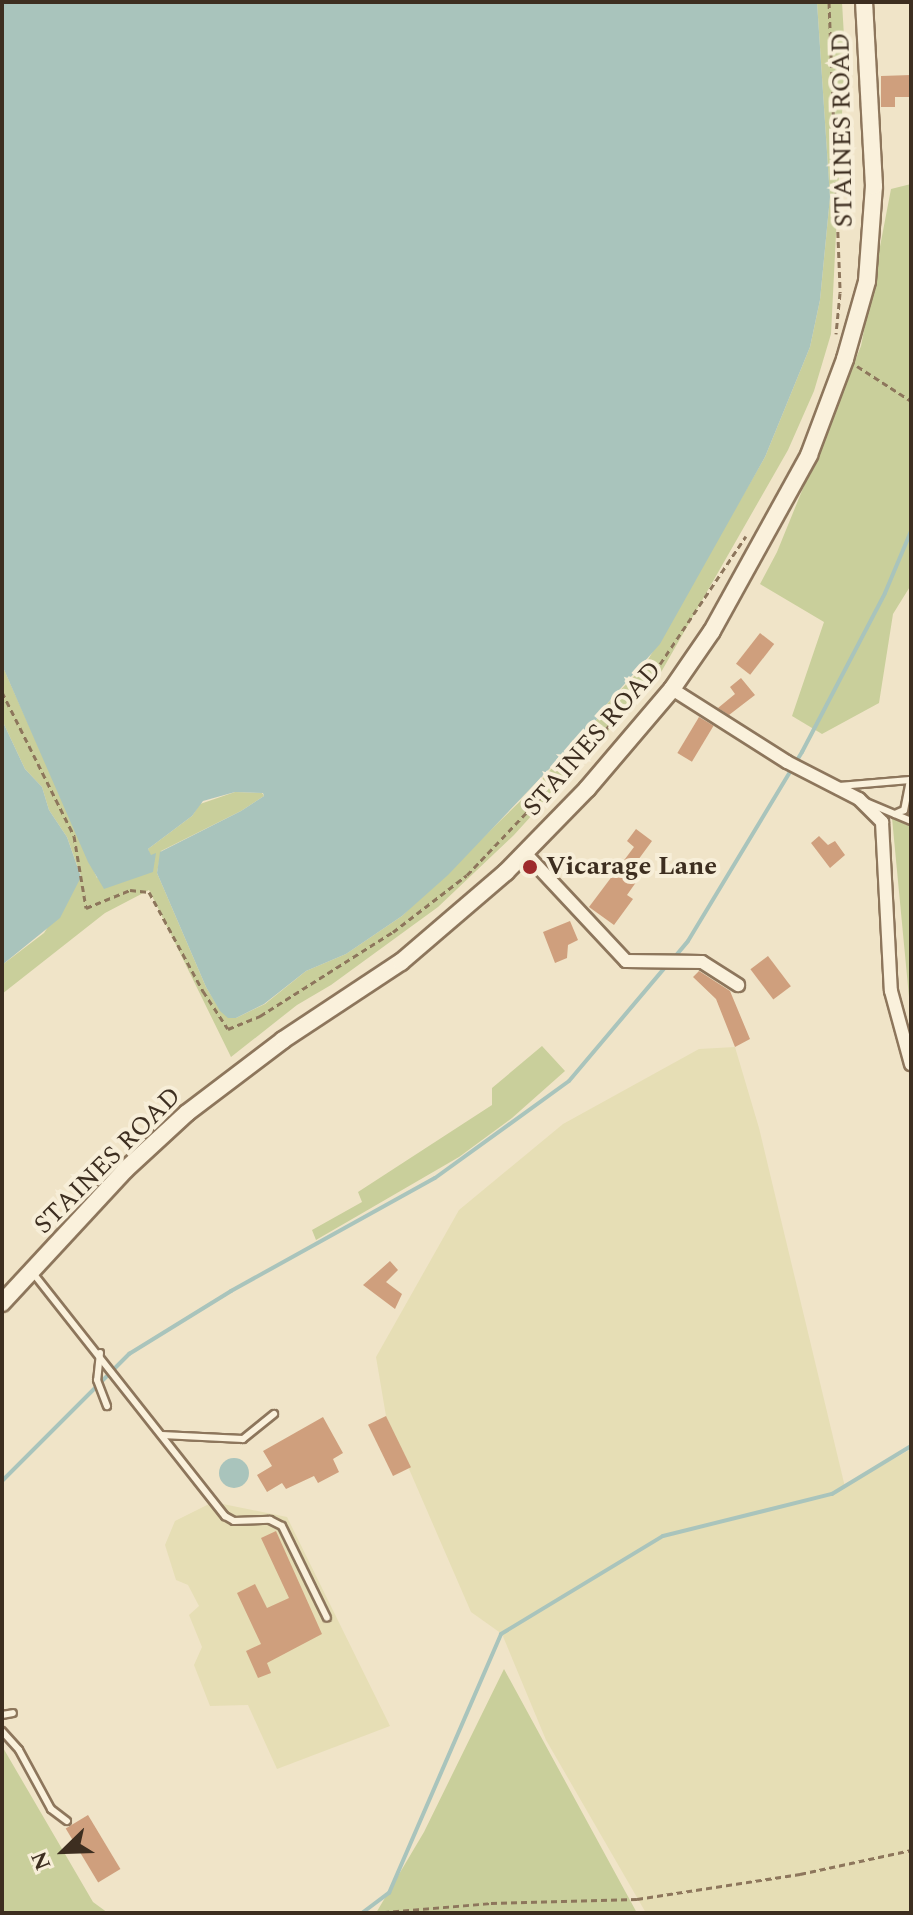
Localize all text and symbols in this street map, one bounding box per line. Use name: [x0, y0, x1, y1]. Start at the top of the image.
street label: STAINES ROAD: [826, 32, 860, 228]
street label: STAINES ROAD: [517, 655, 669, 823]
place label: Vicarage Lane: [546, 851, 717, 883]
marker: Vicarage Lane: [521, 858, 539, 876]
street label: STAINES ROAD: [28, 1081, 188, 1241]
north arrow: [24, 1811, 104, 1891]
text: N: [23, 1846, 60, 1875]

